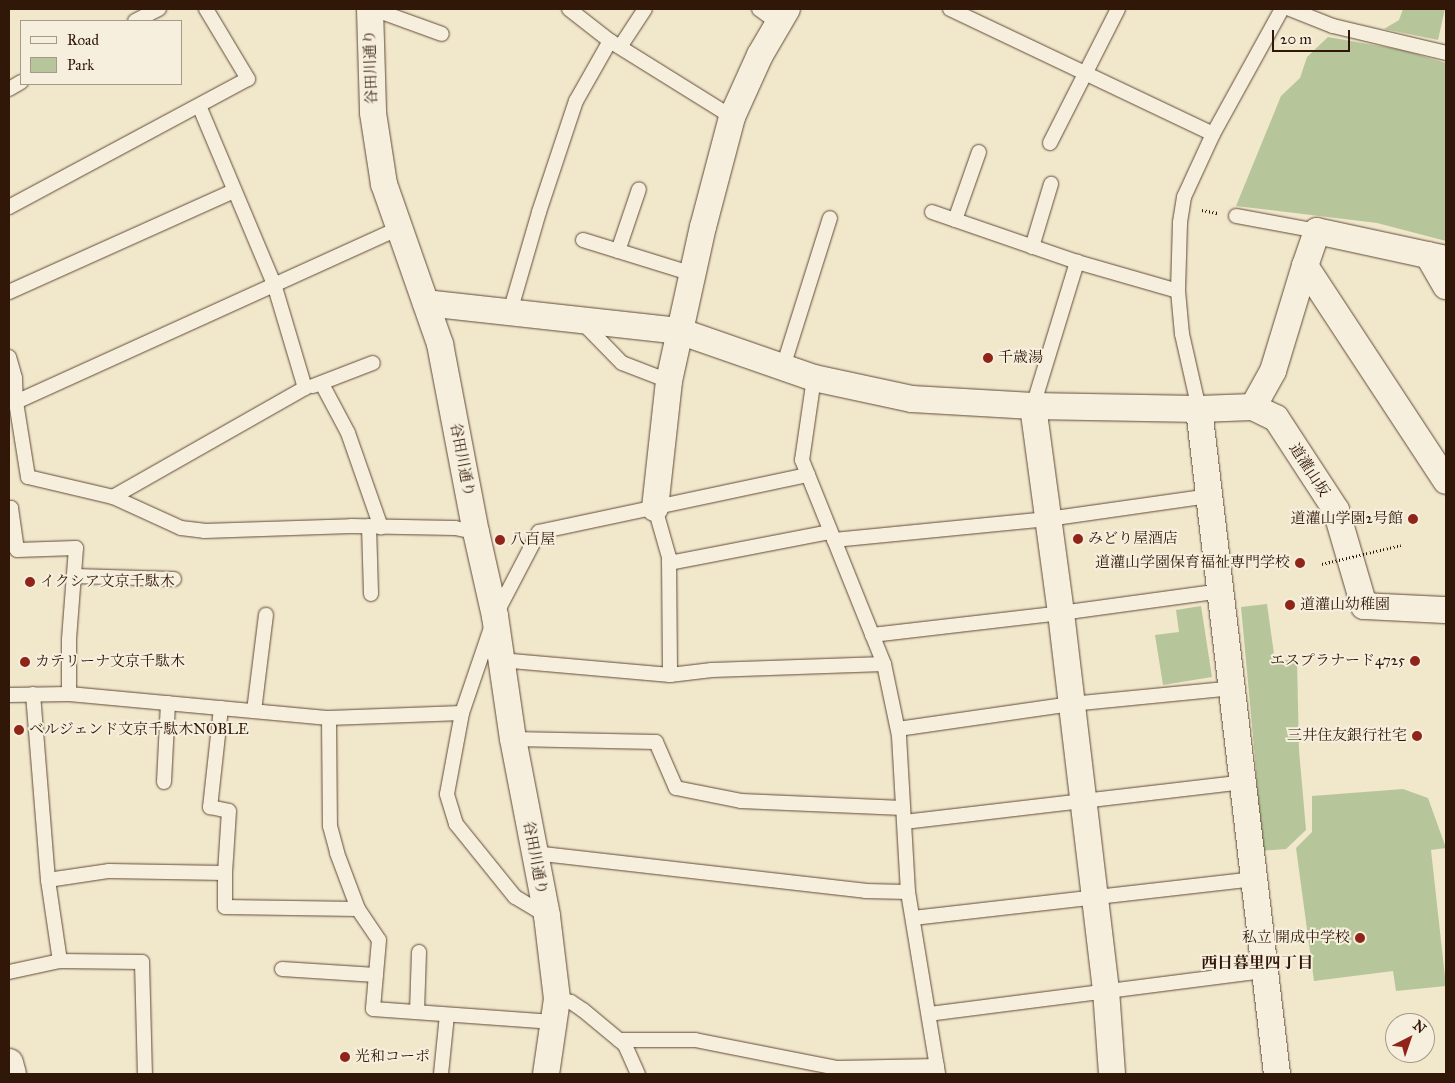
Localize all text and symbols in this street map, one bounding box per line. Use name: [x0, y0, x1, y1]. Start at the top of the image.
legend: [20, 20, 182, 85]
scale bar: [1275, 20, 1352, 52]
street label: 谷田川通り: [361, 29, 381, 105]
text: 20 m: [1280, 30, 1312, 48]
text: Road: [67, 31, 99, 49]
text: Park: [67, 56, 94, 74]
place label: 千歳湯: [998, 349, 1043, 367]
marker: 千歳湯: [982, 352, 994, 364]
street label: 谷田川通り: [446, 421, 478, 499]
street label: 道灌山坂: [1285, 440, 1333, 500]
place label: 道灌山学園2号館: [1291, 510, 1403, 528]
marker: 道灌山学園2号館: [1407, 513, 1419, 525]
place label: みどり屋酒店: [1088, 530, 1178, 548]
place label: 八百屋: [510, 531, 555, 549]
marker: みどり屋酒店: [1072, 533, 1084, 545]
marker: 八百屋: [494, 534, 506, 546]
place label: 道灌山学園保育福祉専門学校: [1095, 554, 1290, 572]
marker: 道灌山学園保育福祉専門学校: [1294, 557, 1306, 569]
place label: イクシア文京千駄木: [40, 573, 175, 591]
marker: イクシア文京千駄木: [24, 576, 36, 588]
place label: 道灌山幼稚園: [1300, 596, 1390, 614]
marker: 道灌山幼稚園: [1284, 599, 1296, 611]
place label: エスプラナード4725: [1270, 652, 1405, 670]
place label: カテリーナ文京千駄木: [35, 653, 185, 671]
marker: エスプラナード4725: [1409, 655, 1421, 667]
marker: カテリーナ文京千駄木: [19, 656, 31, 668]
place label: ベルジェンド文京千駄木NOBLE: [29, 721, 249, 739]
marker: ベルジェンド文京千駄木NOBLE: [13, 724, 25, 736]
place label: 三井住友銀行社宅: [1287, 727, 1407, 745]
marker: 三井住友銀行社宅: [1411, 730, 1423, 742]
street label: 谷田川通り: [519, 819, 551, 897]
place label: 私立 開成中学校: [1242, 929, 1350, 947]
marker: 私立 開成中学校: [1354, 932, 1366, 944]
district label: 西日暮里四丁目: [1201, 953, 1313, 973]
north arrow: [1385, 1013, 1435, 1063]
text: N: [1409, 1017, 1430, 1037]
place label: 光和コーポ: [355, 1048, 430, 1066]
marker: 光和コーポ: [339, 1051, 351, 1063]

